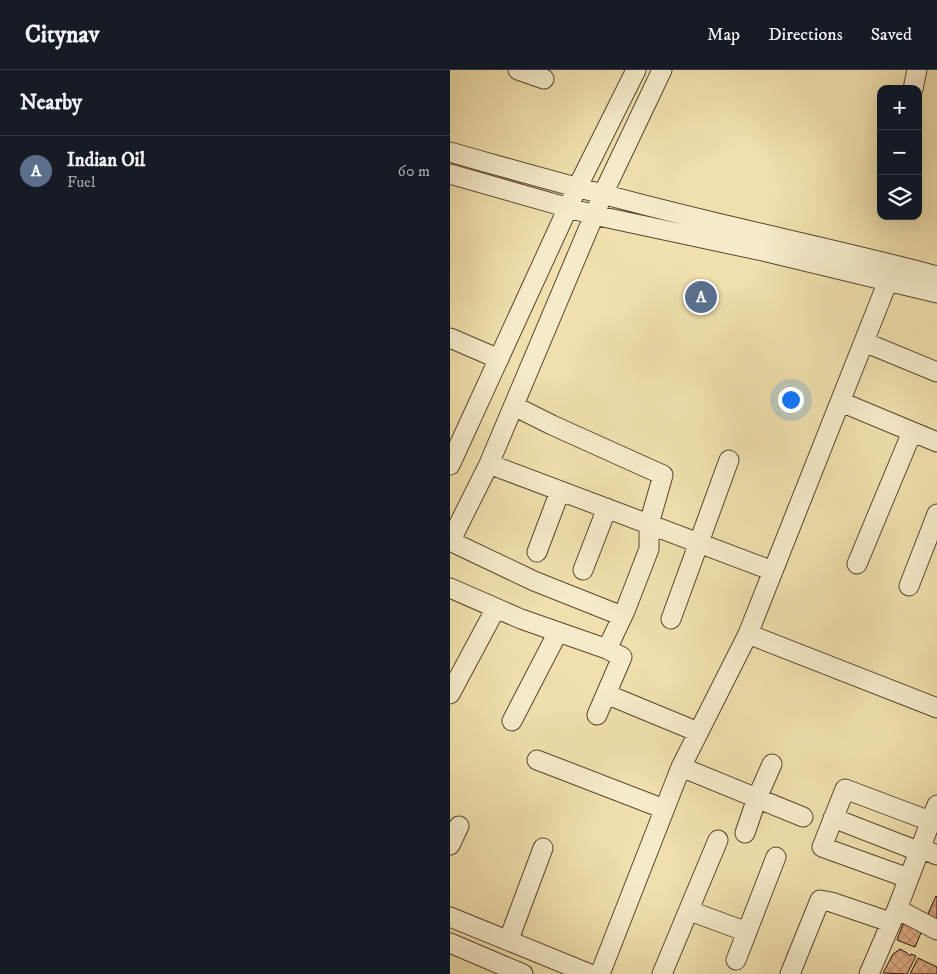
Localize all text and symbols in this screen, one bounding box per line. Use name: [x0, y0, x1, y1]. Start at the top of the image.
text: Citynav: [25, 20, 99, 50]
text: Map: [707, 24, 740, 46]
text: Directions: [768, 24, 843, 46]
text: Saved: [871, 24, 912, 46]
map controls: [877, 85, 922, 220]
button: +: [877, 85, 922, 130]
text: Nearby: [20, 90, 82, 116]
button: −: [877, 130, 922, 175]
text: Indian Oil: [67, 149, 145, 172]
text: A: [31, 161, 41, 181]
text: 60 m: [398, 161, 430, 181]
text: Fuel: [67, 172, 96, 192]
button: layers: [877, 175, 922, 220]
pin: A: [685, 278, 717, 316]
your location: [778, 387, 804, 413]

